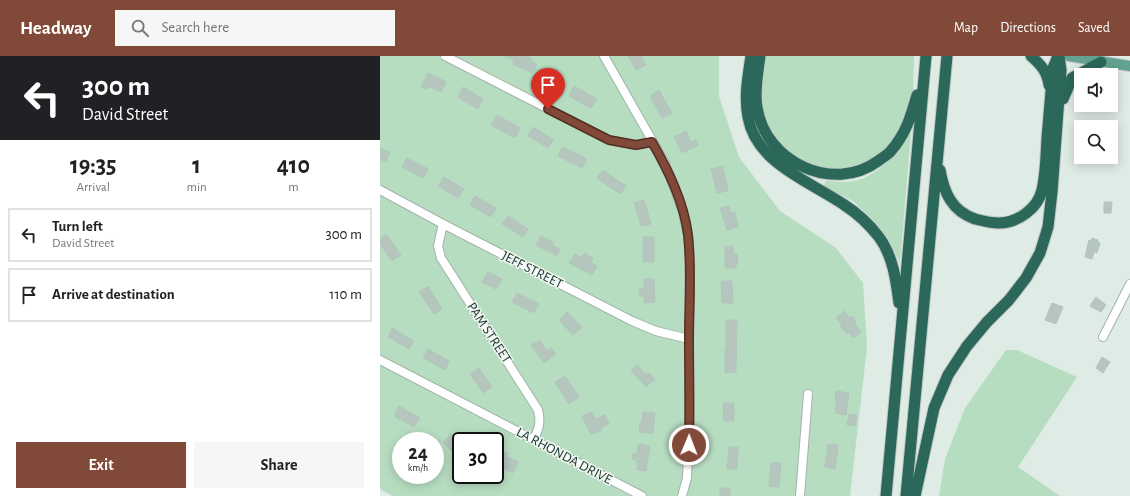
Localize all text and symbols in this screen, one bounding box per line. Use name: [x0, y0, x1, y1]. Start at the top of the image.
search box: [115, 10, 395, 46]
icon: search: [129, 17, 151, 39]
text: Headway: [20, 19, 91, 38]
text: Search here: [161, 20, 229, 35]
text: Map: [954, 21, 978, 35]
text: Directions: [1000, 21, 1056, 35]
text: Saved: [1078, 21, 1110, 35]
pin: [531, 68, 565, 109]
map controls: [1074, 68, 1118, 164]
button: sound: [1074, 68, 1118, 112]
icon: left: [16, 72, 68, 124]
text: 300 m: [82, 73, 150, 101]
icon: arrive: [537, 74, 559, 96]
text: David Street: [82, 106, 168, 124]
button: search: [1074, 120, 1118, 164]
text: 19:35: [70, 154, 116, 178]
text: 1: [192, 154, 201, 178]
text: 410: [277, 154, 310, 178]
text: Arrival: [77, 181, 110, 194]
text: min: [186, 181, 207, 194]
text: m: [288, 181, 299, 194]
text: Turn left: [52, 219, 103, 234]
icon: left: [18, 224, 40, 246]
text: 300 m: [326, 227, 362, 242]
text: David Street: [52, 237, 114, 250]
street label: JEFF STREET: [499, 249, 565, 291]
icon: arrive: [18, 284, 40, 306]
text: Arrive at destination: [52, 287, 175, 302]
text: 110 m: [329, 287, 362, 302]
street label: PAM STREET: [464, 300, 514, 366]
position arrow: [668, 424, 710, 466]
street label: LA RHONDA DRIVE: [514, 425, 614, 487]
speed limit sign: 30: [452, 432, 504, 484]
button: Exit: [16, 442, 186, 488]
button: Share: [194, 442, 364, 488]
text: 24: [408, 443, 428, 463]
text: km/h: [408, 463, 428, 473]

